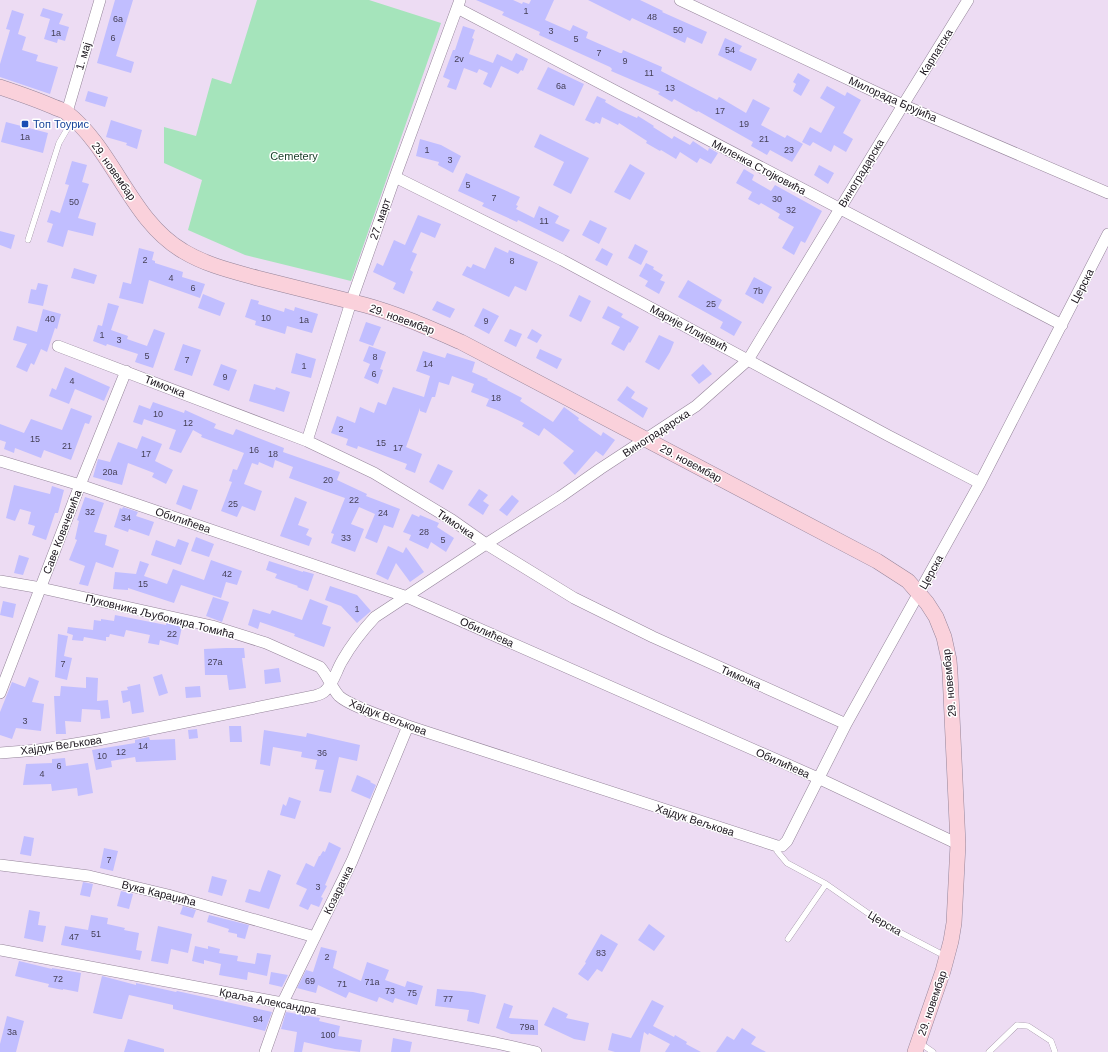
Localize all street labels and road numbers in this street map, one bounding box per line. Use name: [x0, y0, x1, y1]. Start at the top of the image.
street label: Карпатска: [917, 26, 955, 77]
street label: 1. мај: [73, 41, 93, 71]
street label: Милорада Брујића: [847, 74, 940, 124]
street label: Виноградарска: [836, 136, 886, 209]
street label: Миленка Стојковића: [710, 137, 809, 197]
street label: 29. новембар: [90, 140, 138, 202]
street label: 27. март: [367, 197, 393, 241]
street label: Церска: [1068, 266, 1096, 305]
street label: 29. новембар: [368, 302, 436, 336]
street label: Марије Илијевић: [648, 302, 730, 354]
street label: Тимочка: [143, 373, 188, 400]
street label: Виноградарска: [620, 406, 692, 459]
street label: 29. новембар: [658, 442, 724, 484]
street label: Саве Ковачевића: [40, 487, 84, 576]
street label: Обилићева: [154, 505, 213, 535]
street label: Тимочка: [435, 507, 478, 541]
street label: Церска: [917, 552, 946, 591]
street label: Пуковника Љубомира Томића: [84, 592, 237, 641]
street label: Обилићева: [458, 615, 517, 650]
street label: 29. новембар: [940, 649, 958, 717]
street label: Тимочка: [719, 663, 764, 692]
street label: Хајдук Вељкова: [348, 697, 429, 738]
street label: Хајдук Вељкова: [20, 733, 103, 757]
street label: Обилићева: [754, 746, 813, 781]
street label: Хајдук Вељкова: [654, 802, 737, 839]
street label: Козарачка: [321, 863, 355, 916]
street label: Вука Караџића: [121, 878, 198, 908]
street label: Церска: [866, 908, 905, 938]
street label: 29. новембар: [915, 969, 949, 1037]
street label: Краља Александра: [218, 986, 319, 1016]

